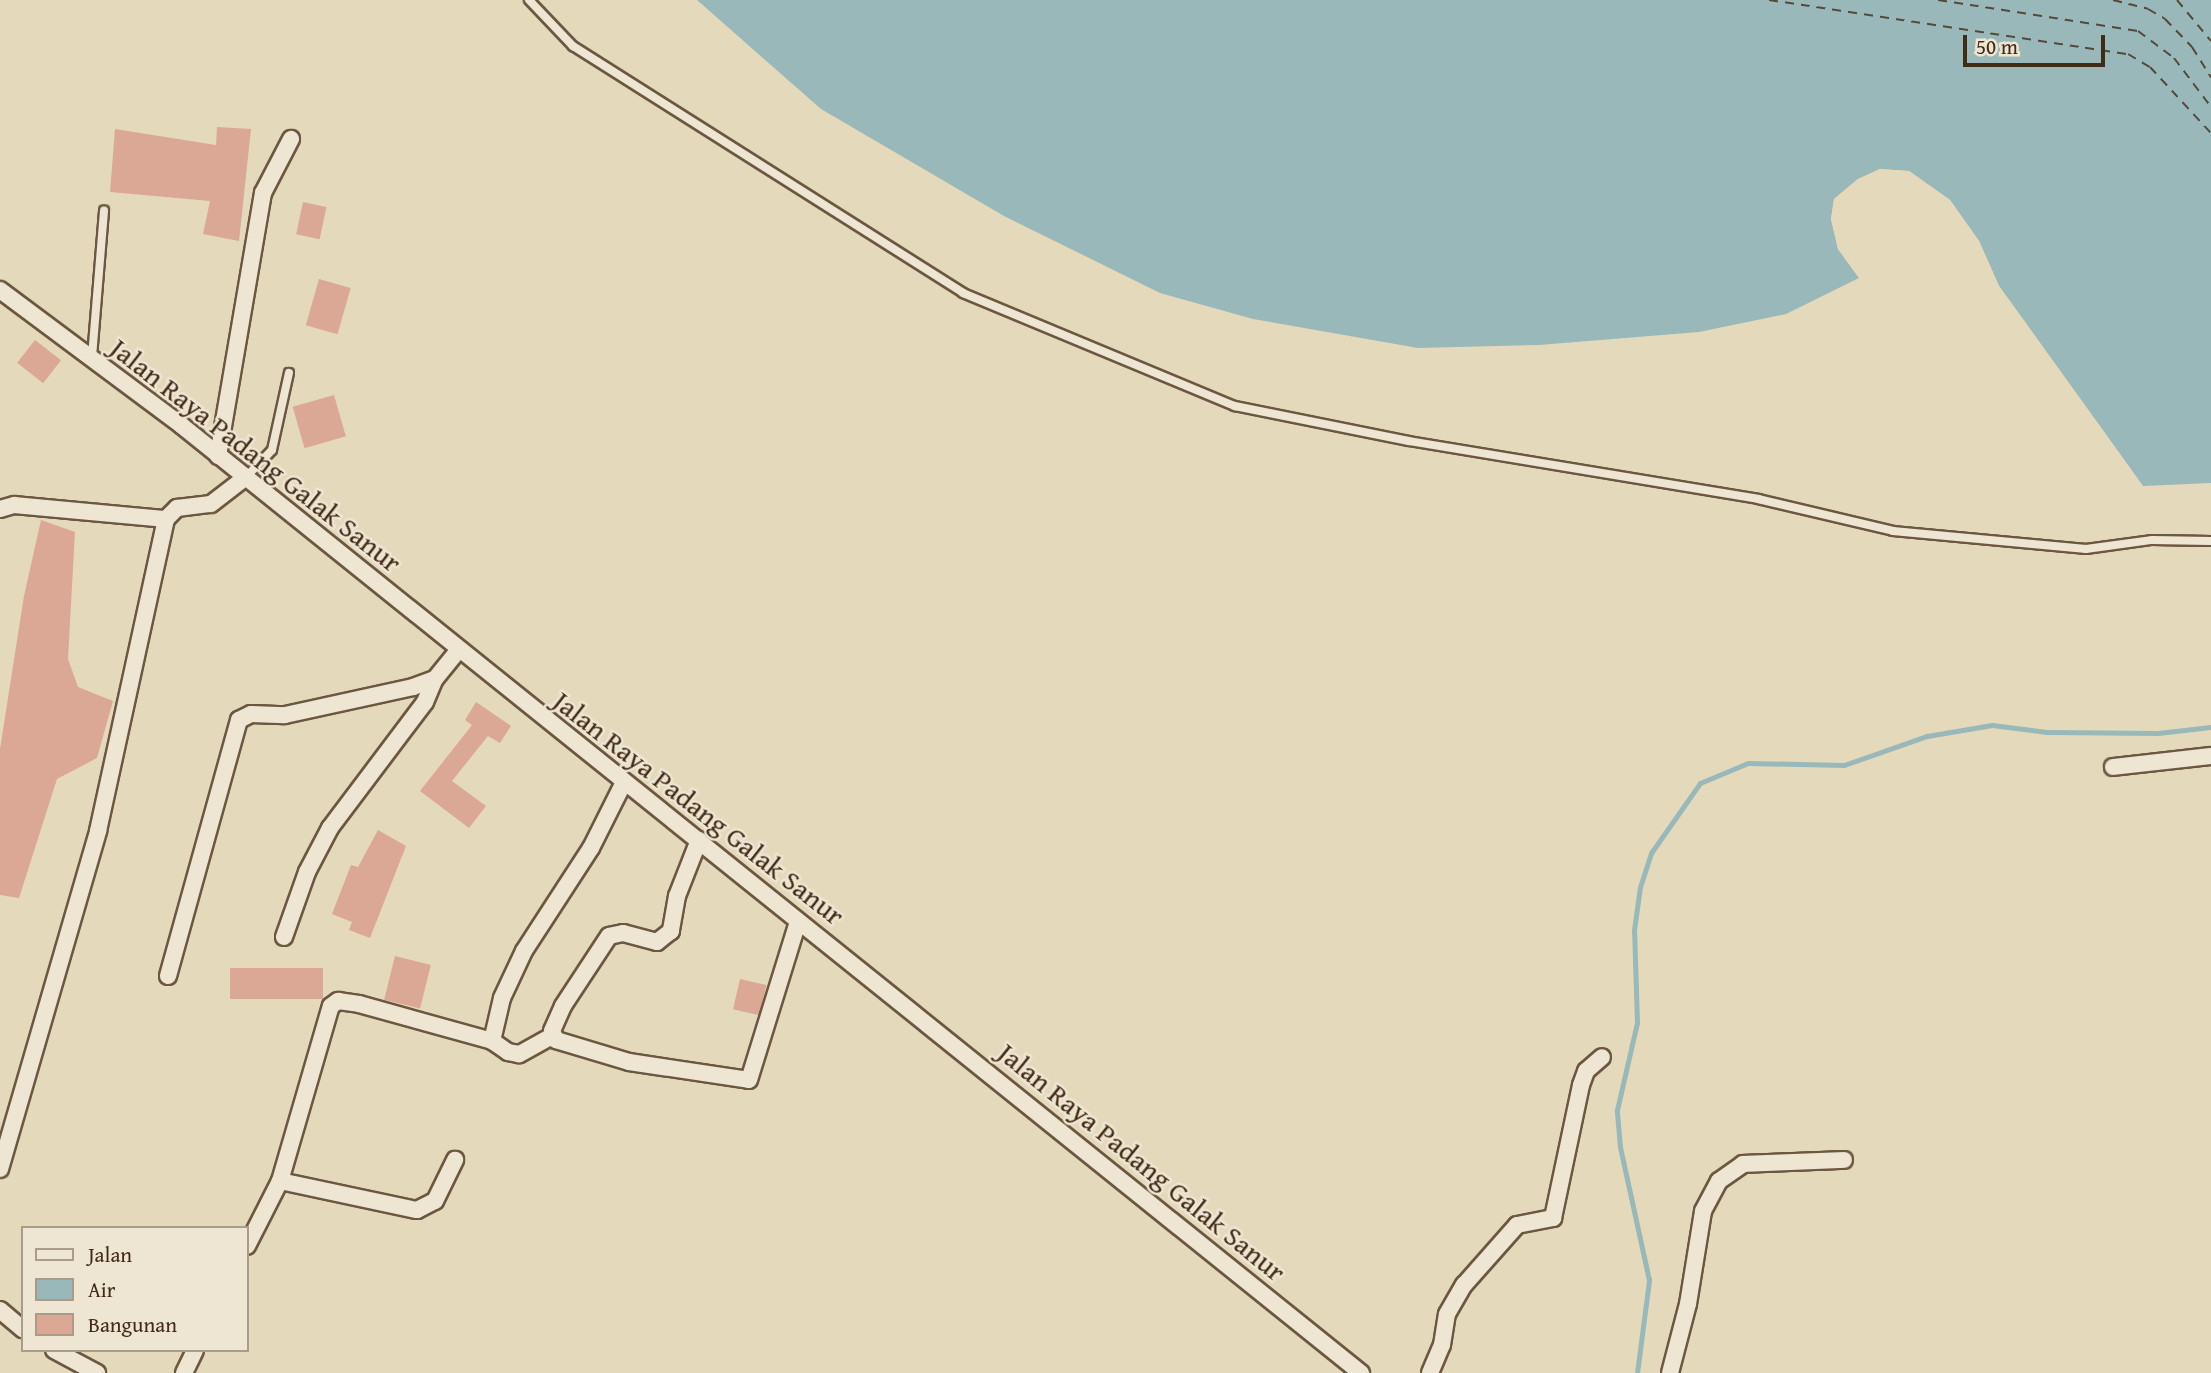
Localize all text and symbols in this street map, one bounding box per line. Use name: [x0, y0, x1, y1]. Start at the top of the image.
scale bar: [1966, 21, 2108, 65]
text: 50 m: [1976, 31, 2018, 62]
street label: Jalan Raya Padang Galak Sanur: [104, 331, 408, 579]
street label: Jalan Raya Padang Galak Sanur: [547, 684, 851, 932]
street label: Jalan Raya Padang Galak Sanur: [991, 1036, 1293, 1288]
legend: [21, 1226, 248, 1352]
text: Jalan: [88, 1239, 132, 1270]
text: Air: [88, 1274, 115, 1305]
text: Bangunan: [88, 1309, 177, 1340]

